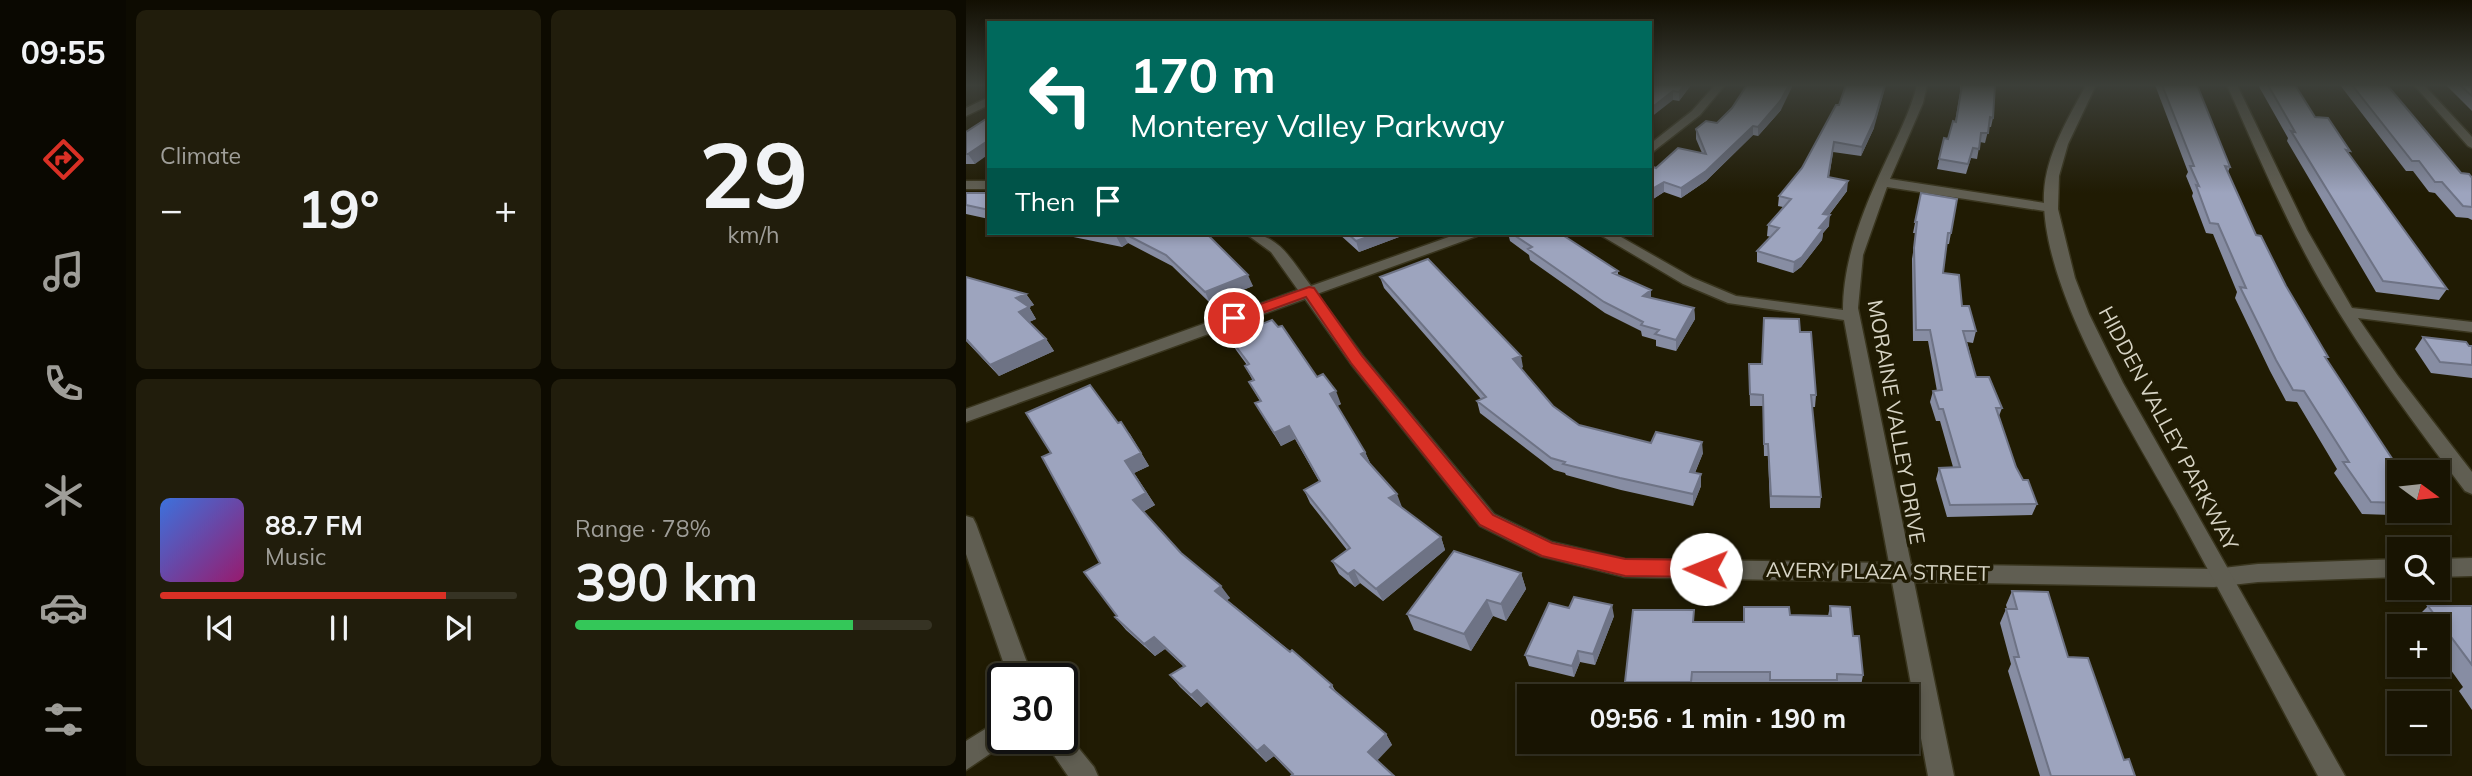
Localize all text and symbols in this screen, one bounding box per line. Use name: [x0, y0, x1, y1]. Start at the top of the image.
text: 09:55: [21, 32, 105, 72]
text: 170 m: [1130, 44, 1276, 105]
icon: left: [1015, 49, 1106, 140]
text: Monterey Valley Parkway: [1130, 105, 1505, 145]
text: 29: [699, 117, 808, 231]
icon: directions: [39, 135, 88, 184]
text: Climate: [160, 141, 241, 170]
text: 19°: [297, 176, 380, 241]
icon: arrive: [1089, 182, 1127, 220]
text: −: [160, 185, 183, 233]
text: +: [494, 185, 517, 233]
text: Then: [1015, 185, 1075, 218]
text: km/h: [727, 220, 780, 249]
icon: music: [39, 247, 88, 296]
pin: [1204, 288, 1264, 348]
street label: MORAINE VALLEY DRIVE: [1863, 298, 1931, 546]
icon: arrive: [1215, 299, 1253, 337]
street label: HIDDEN VALLEY PARKWAY: [2093, 301, 2245, 555]
icon: phone: [39, 359, 88, 408]
north arrow: [2387, 460, 2450, 523]
map controls: [2387, 460, 2450, 754]
icon: climate: [39, 471, 88, 520]
text: 88.7 FM: [265, 509, 363, 542]
text: Range · 78%: [575, 514, 711, 543]
position arrow: [1669, 532, 1743, 606]
button: search: [2387, 537, 2450, 600]
text: Music: [265, 542, 326, 571]
text: 390 km: [575, 549, 758, 614]
street label: AVERY PLAZA STREET: [1766, 556, 1991, 586]
icon: car: [39, 583, 88, 632]
icon: previous: [201, 609, 239, 647]
icon: pause: [320, 609, 358, 647]
icon: next: [439, 609, 477, 647]
button: +: [2387, 614, 2450, 677]
speed limit sign: 30: [987, 663, 1078, 754]
button: −: [2387, 691, 2450, 754]
icon: filters: [39, 695, 88, 744]
text: 09:56 · 1 min · 190 m: [1590, 702, 1846, 735]

